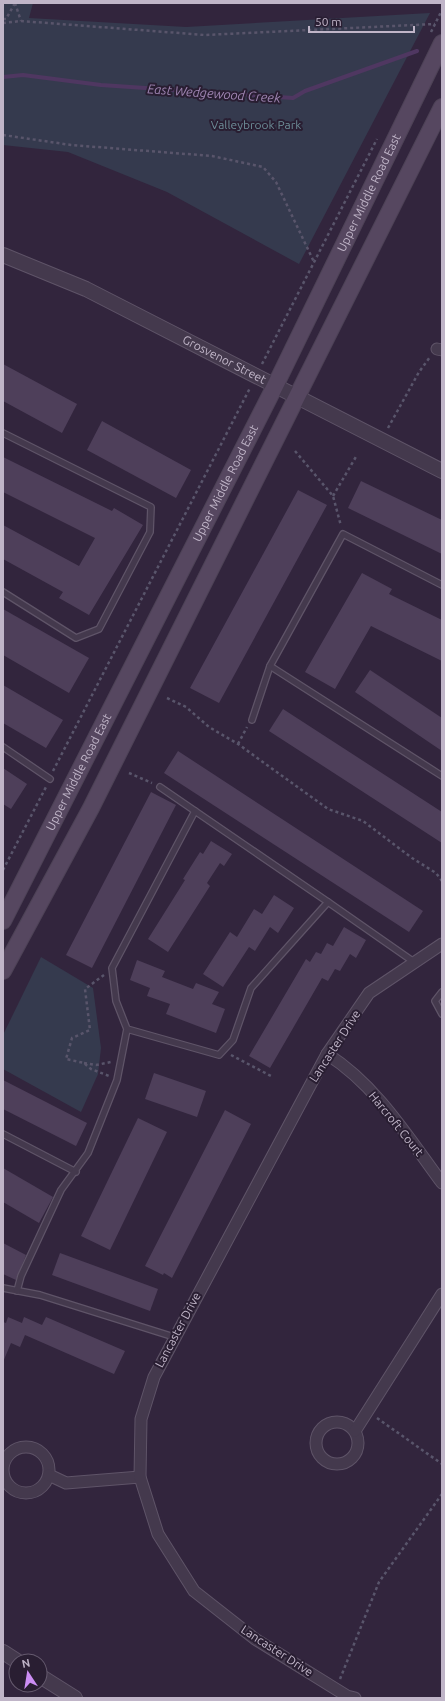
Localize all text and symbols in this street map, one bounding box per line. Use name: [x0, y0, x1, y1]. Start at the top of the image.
scale bar: [309, 8, 414, 34]
text: 50 m: [315, 15, 342, 28]
water label: East Wedgewood Creek: [147, 81, 281, 105]
park label: Valleybrook Park: [211, 118, 301, 131]
street label: Upper Middle Road East: [334, 131, 403, 254]
street label: Grosvenor Street: [181, 333, 269, 386]
street label: Upper Middle Road East: [190, 422, 260, 544]
street label: Upper Middle Road East: [43, 711, 113, 833]
street label: Lancaster Drive: [307, 1007, 363, 1084]
street label: Harcroft Court: [367, 1089, 426, 1159]
street label: Lancaster Drive: [152, 1290, 203, 1369]
street label: Lancaster Drive: [239, 1623, 316, 1679]
north arrow: [8, 1653, 48, 1693]
text: N: [21, 1656, 31, 1670]

